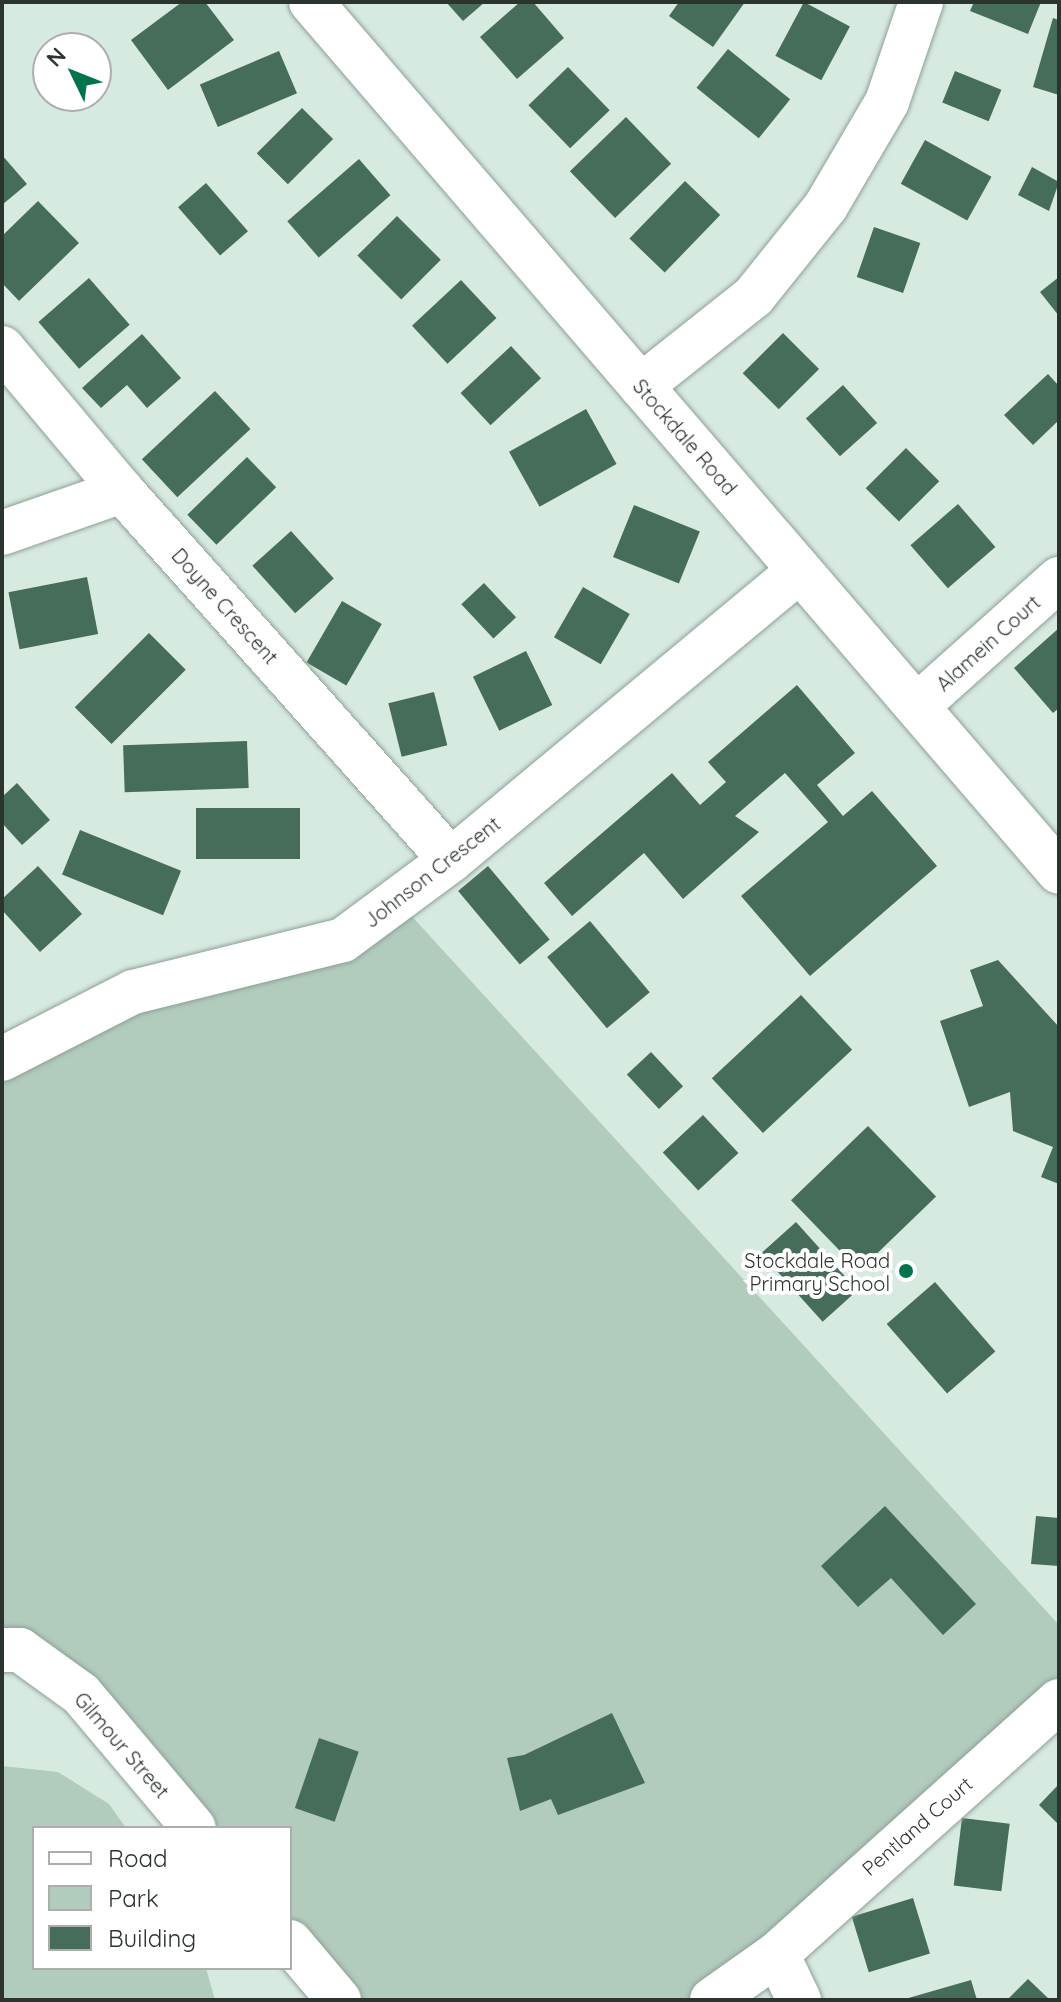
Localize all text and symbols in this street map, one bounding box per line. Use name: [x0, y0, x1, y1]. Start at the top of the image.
north arrow: [32, 32, 112, 112]
text: N: [40, 42, 72, 72]
street label: Stockdale Road: [628, 374, 742, 500]
street label: Doyne Crescent: [167, 543, 283, 669]
street label: Alamein Court: [931, 590, 1045, 696]
street label: Johnson Crescent: [359, 811, 505, 933]
place label: Stockdale Road Primary School: [744, 1248, 890, 1295]
marker: Stockdale Road Primary School: [897, 1262, 915, 1280]
street label: Gilmour Street: [70, 1687, 174, 1803]
street label: Pentland Court: [857, 1772, 977, 1880]
legend: [32, 1826, 292, 1970]
text: Road: [108, 1843, 168, 1873]
text: Park: [108, 1883, 159, 1913]
text: Building: [108, 1923, 196, 1953]

